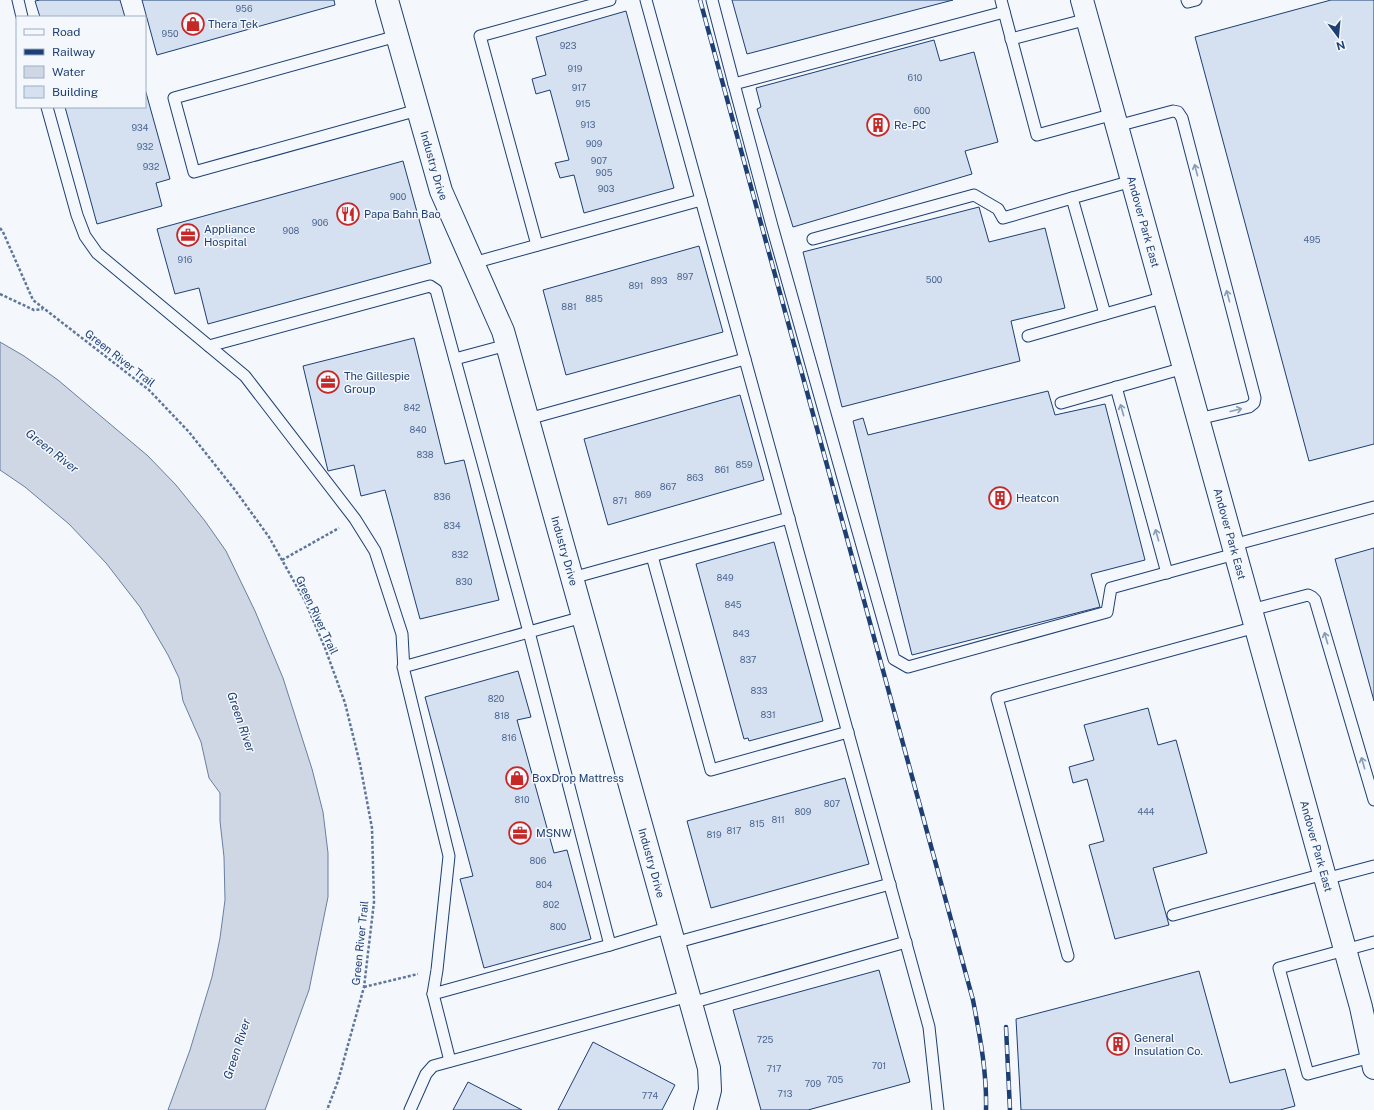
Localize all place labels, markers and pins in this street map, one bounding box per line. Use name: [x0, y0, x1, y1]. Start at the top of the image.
shop icon: Thera Tek: [180, 11, 206, 37]
place label: Thera Tek: [208, 18, 258, 30]
building icon: Re-PC: [865, 112, 891, 138]
place label: Re-PC: [894, 119, 926, 131]
restaurant icon: Papa Bahn Bao: [335, 201, 361, 227]
place label: Papa Bahn Bao: [364, 208, 441, 220]
office icon: Appliance Hospital: [175, 222, 201, 248]
place label: Appliance Hospital: [204, 223, 256, 248]
office icon: The Gillespie Group: [315, 369, 341, 395]
place label: The Gillespie Group: [344, 370, 410, 395]
building icon: Heatcon: [987, 485, 1013, 511]
place label: Heatcon: [1016, 492, 1059, 504]
shop icon: BoxDrop Mattress: [504, 765, 530, 791]
place label: BoxDrop Mattress: [532, 772, 624, 784]
office icon: MSNW: [507, 820, 533, 846]
place label: MSNW: [536, 827, 572, 839]
building icon: General Insulation Co.: [1105, 1031, 1131, 1057]
place label: General Insulation Co.: [1134, 1032, 1203, 1057]

